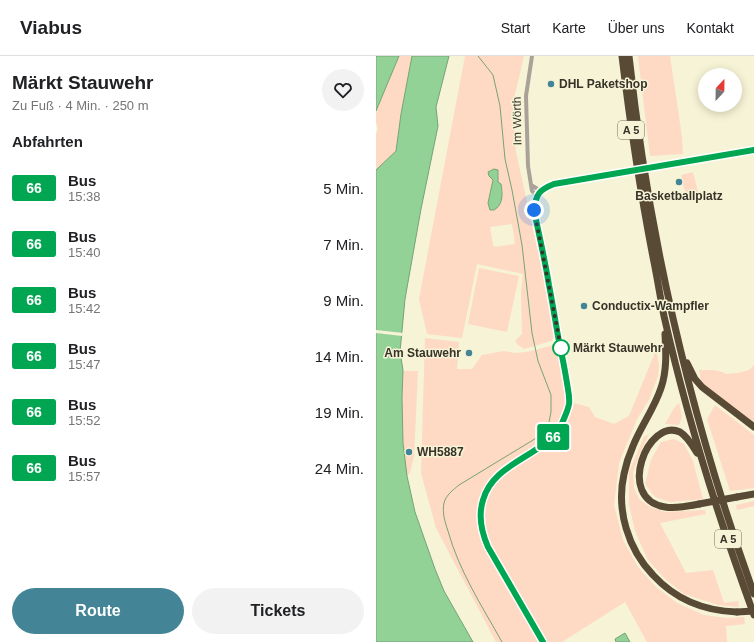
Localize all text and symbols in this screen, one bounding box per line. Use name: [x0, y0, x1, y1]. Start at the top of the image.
text: Viabus: [20, 17, 82, 38]
text: Start: [501, 20, 530, 36]
text: Karte: [552, 20, 586, 36]
text: Über uns: [608, 20, 665, 36]
text: Kontakt: [687, 20, 734, 36]
north arrow: [698, 68, 742, 112]
map controls: [698, 68, 742, 112]
button: heart: [322, 69, 364, 111]
text: Märkt Stauwehr: [12, 72, 153, 93]
place label: DHL Paketshop: [559, 77, 647, 91]
marker: DHL Paketshop: [546, 79, 556, 89]
street label: Im Wörth: [510, 97, 524, 145]
text: Zu Fuß · 4 Min. · 250 m: [12, 98, 149, 113]
road number: A 5: [618, 121, 644, 139]
text: Abfahrten: [12, 133, 83, 150]
text: Bus: [68, 172, 96, 189]
marker: Basketballplatz: [674, 177, 684, 187]
text: 66: [26, 180, 42, 196]
text: 5 Min.: [323, 180, 364, 197]
text: 15:38: [68, 189, 101, 204]
place label: Basketballplatz: [635, 189, 723, 203]
your location: [524, 200, 544, 220]
text: Bus: [68, 228, 96, 245]
text: 66: [26, 236, 42, 252]
text: 7 Min.: [323, 236, 364, 253]
text: 15:40: [68, 245, 101, 260]
text: Bus: [68, 284, 96, 301]
text: 66: [26, 292, 42, 308]
text: 9 Min.: [323, 292, 364, 309]
place label: Conductix-Wampfler: [592, 299, 709, 313]
text: 15:42: [68, 301, 101, 316]
marker: Conductix-Wampfler: [579, 301, 589, 311]
marker: Märkt Stauwehr: [552, 339, 570, 357]
text: Bus: [68, 340, 96, 357]
place label: Märkt Stauwehr: [573, 341, 663, 355]
place label: Am Stauwehr: [384, 346, 461, 360]
text: 66: [26, 348, 42, 364]
text: 14 Min.: [315, 348, 364, 365]
marker: Am Stauwehr: [464, 348, 474, 358]
text: 15:47: [68, 357, 101, 372]
text: Bus: [68, 396, 96, 413]
text: 66: [26, 404, 42, 420]
text: 19 Min.: [315, 404, 364, 421]
text: 15:52: [68, 413, 101, 428]
line badge: 66: [535, 424, 571, 450]
text: 66: [545, 429, 561, 445]
place label: WH5887: [417, 445, 464, 459]
marker: WH5887: [404, 447, 414, 457]
text: Bus: [68, 452, 96, 469]
text: 66: [26, 460, 42, 476]
text: 24 Min.: [315, 460, 364, 477]
text: 15:57: [68, 469, 101, 484]
road number: A 5: [715, 530, 741, 548]
button: Route: [12, 588, 184, 634]
button: Tickets: [192, 588, 364, 634]

